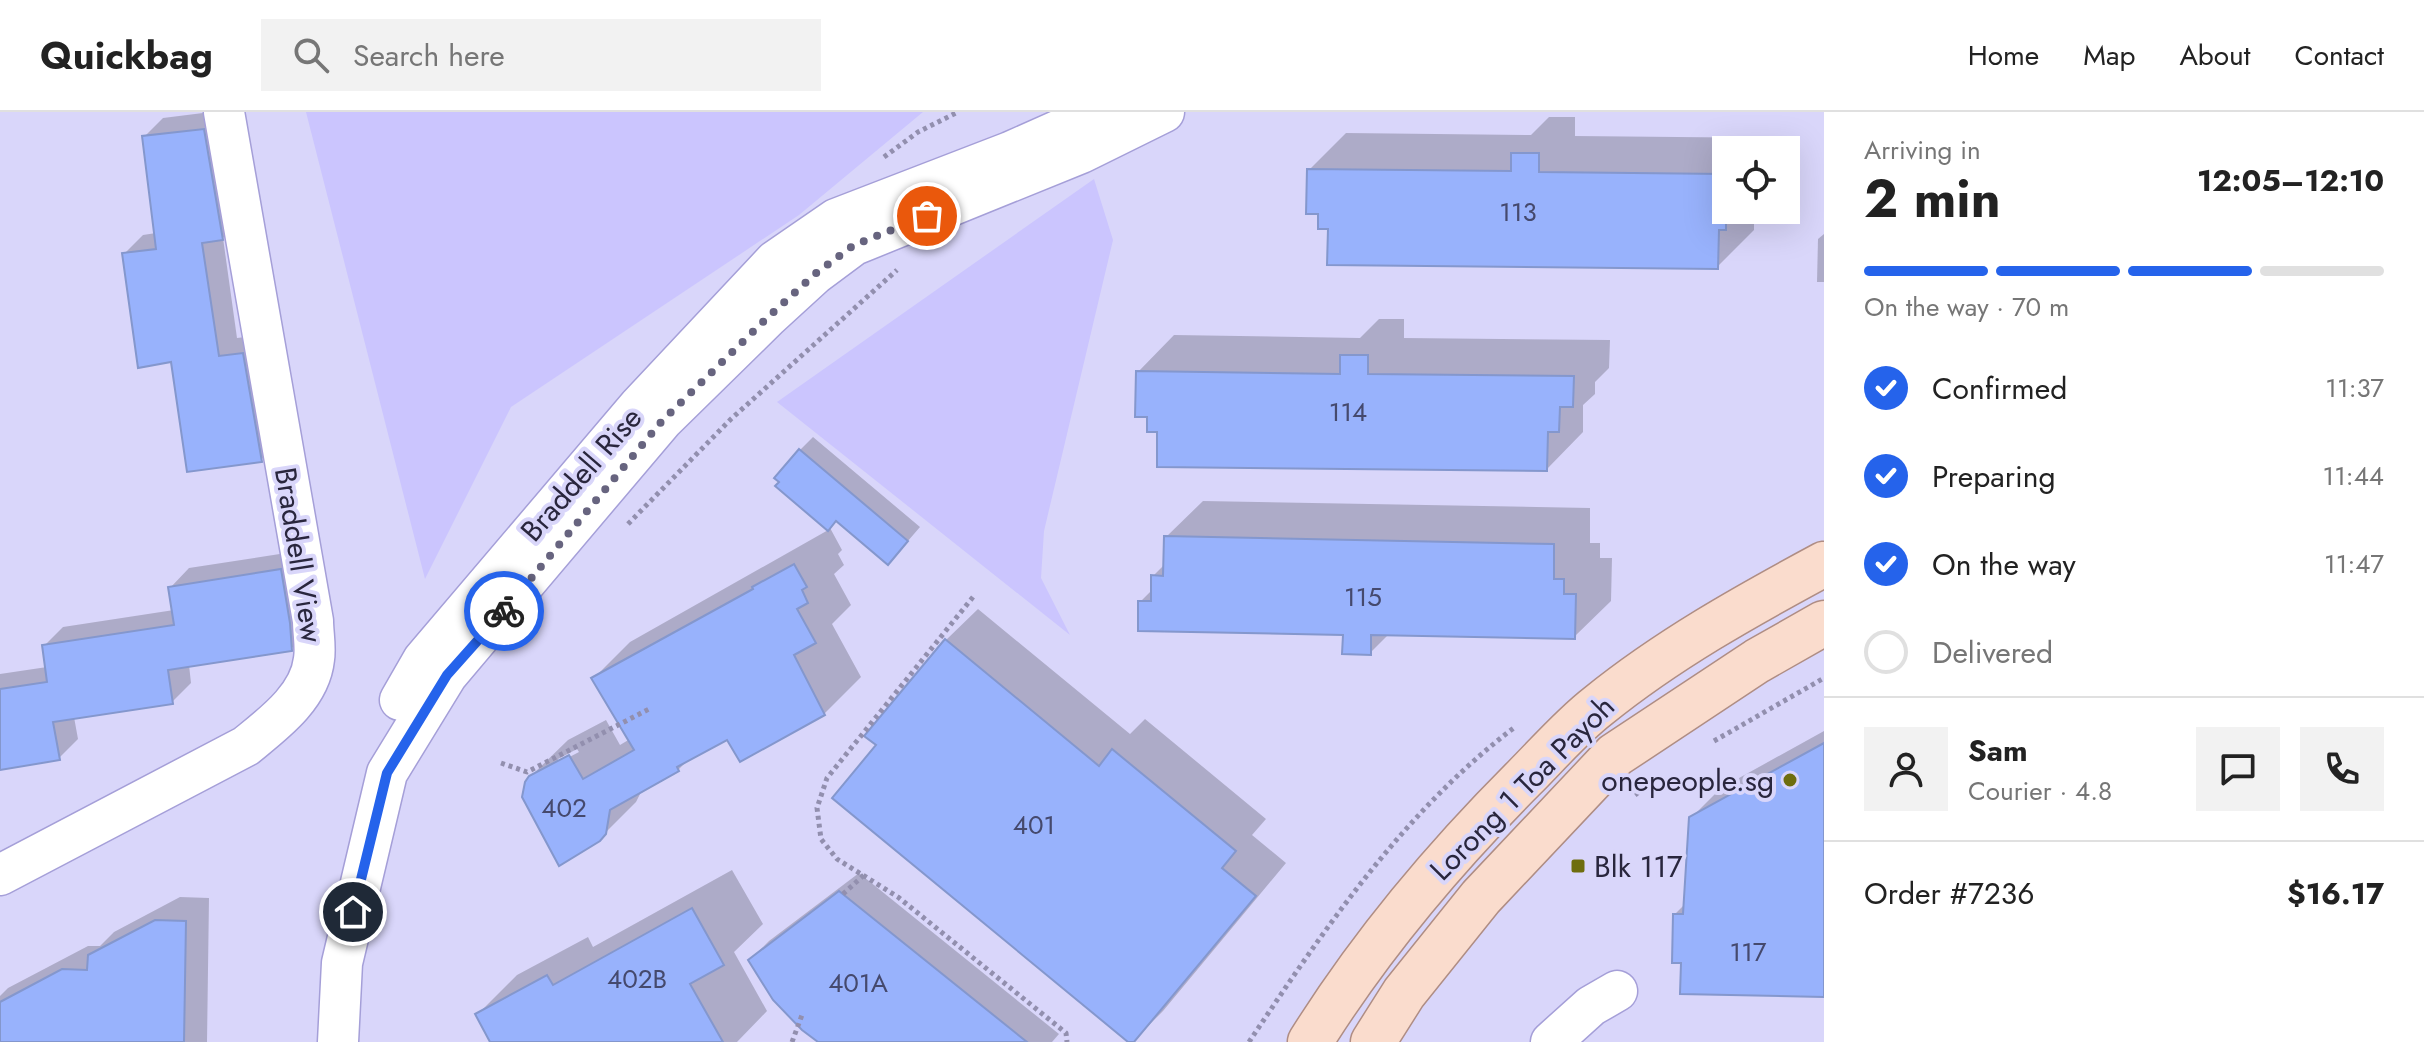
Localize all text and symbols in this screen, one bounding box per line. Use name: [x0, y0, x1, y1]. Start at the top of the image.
search box: [261, 19, 821, 91]
text: Quickbag: [40, 28, 213, 83]
icon: search: [289, 33, 333, 77]
text: Search here: [353, 34, 505, 77]
text: Home: [1968, 35, 2039, 76]
text: Map: [2083, 35, 2135, 76]
text: About: [2179, 35, 2251, 76]
text: Contact: [2295, 35, 2384, 76]
text: Arriving in: [1864, 131, 1981, 169]
map controls: [1712, 136, 1800, 224]
button: locate: [1712, 136, 1800, 224]
text: 12:05–12:10: [2197, 159, 2384, 202]
text: 2 min: [1864, 161, 2001, 237]
pin: [893, 182, 961, 250]
house number: 113: [1499, 193, 1537, 231]
icon: bag: [905, 194, 949, 238]
text: On the way · 70 m: [1864, 288, 2069, 326]
icon: check: [1864, 366, 1908, 410]
text: Confirmed: [1932, 367, 2067, 410]
text: 11:37: [2325, 369, 2384, 407]
house number: 114: [1329, 393, 1367, 431]
street label: Braddell Rise: [510, 397, 652, 551]
icon: check: [1864, 454, 1908, 498]
text: Preparing: [1932, 455, 2056, 498]
text: 11:44: [2322, 457, 2384, 495]
street label: Braddell View: [264, 464, 334, 646]
icon: check: [1864, 542, 1908, 586]
text: On the way: [1932, 543, 2076, 586]
text: 11:47: [2324, 545, 2384, 583]
courier: [464, 571, 544, 651]
house number: 115: [1344, 578, 1382, 616]
icon: bike: [482, 589, 526, 633]
text: Delivered: [1932, 631, 2053, 674]
street label: Lorong 1 Toa Payoh: [1420, 686, 1624, 890]
button: person: [1864, 727, 1948, 811]
button: chat: [2196, 727, 2280, 811]
button: phone: [2300, 727, 2384, 811]
text: Sam: [1968, 729, 2028, 772]
place label: onepeople.sg: [1601, 759, 1774, 802]
marker: onepeople.sg: [1781, 771, 1799, 789]
text: Courier · 4.8: [1968, 772, 2112, 810]
house number: 402: [541, 789, 587, 827]
house number: 401: [1013, 806, 1055, 844]
place label: Blk 117: [1594, 845, 1683, 888]
marker: Blk 117: [1569, 857, 1587, 875]
text: Order #7236: [1864, 872, 2034, 915]
text: $16.17: [2287, 872, 2384, 915]
pin: [319, 878, 387, 946]
icon: home: [331, 890, 375, 934]
house number: 117: [1729, 933, 1767, 971]
house number: 402B: [607, 960, 667, 998]
house number: 401A: [828, 964, 889, 1002]

